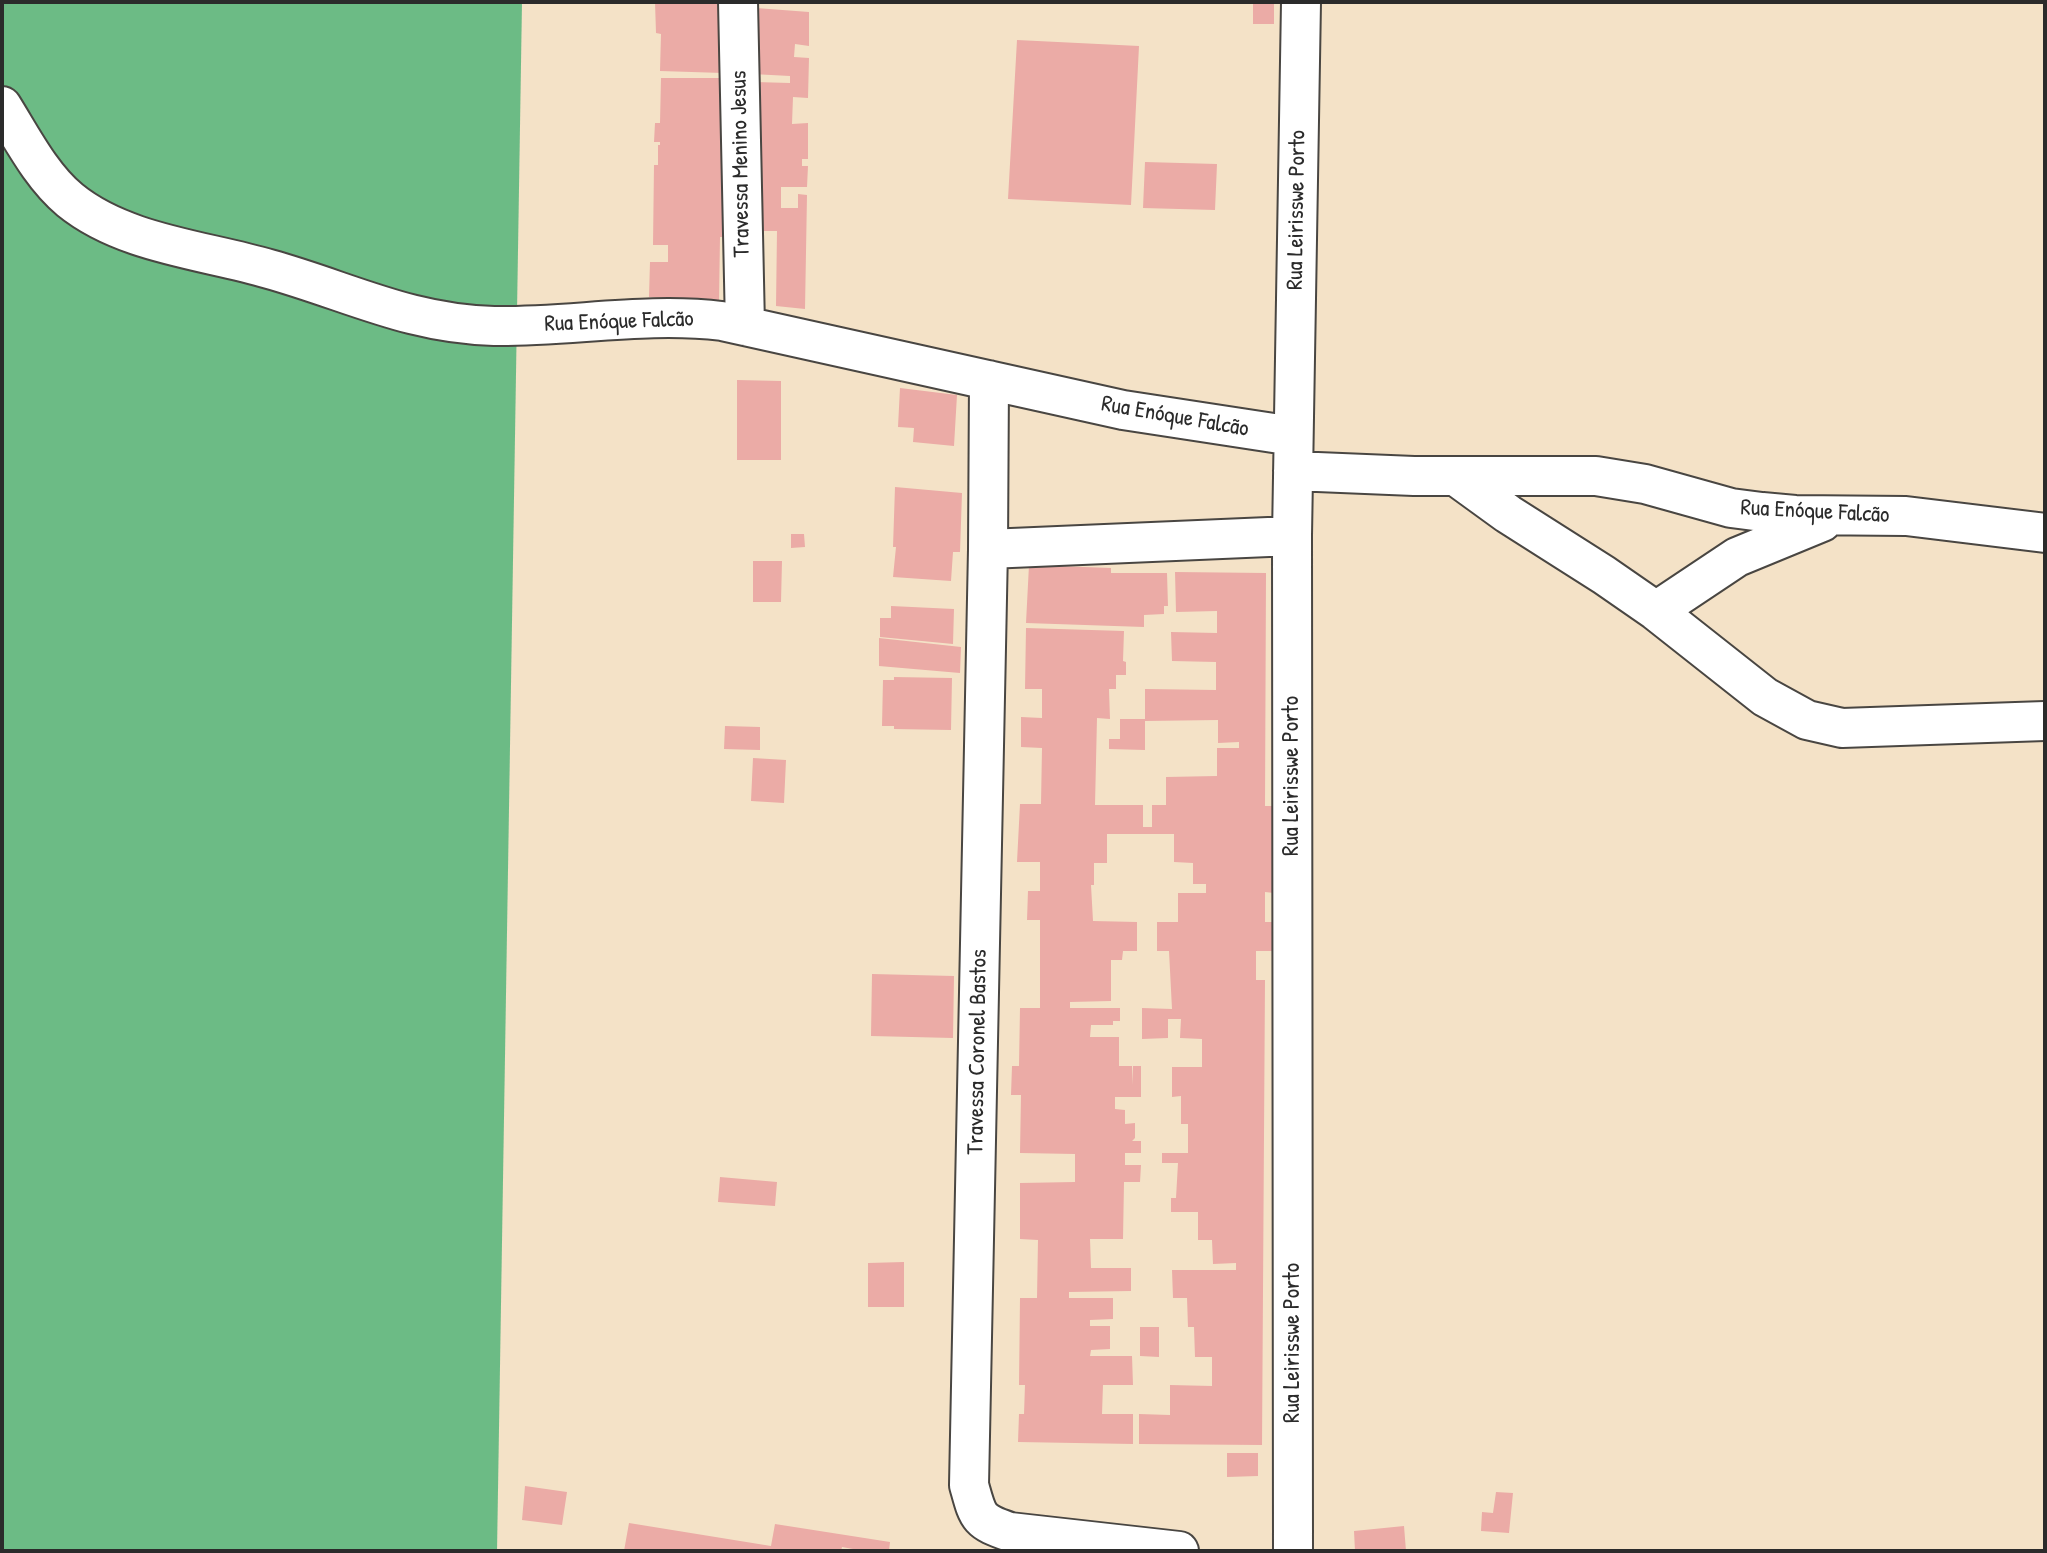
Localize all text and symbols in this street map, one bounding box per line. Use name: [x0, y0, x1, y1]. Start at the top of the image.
street label: Travessa Menino Jesus: [726, 70, 756, 258]
street label: Rua Leirisswe Porto: [1282, 130, 1312, 290]
street label: Rua Enóque Falcão: [544, 306, 694, 338]
street label: Rua Enóque Falcão: [1099, 390, 1251, 444]
street label: Rua Enóque Falcão: [1740, 494, 1890, 530]
street label: Rua Leirisswe Porto: [1278, 696, 1306, 856]
street label: Travessa Coronel Bastos: [962, 949, 994, 1155]
street label: Rua Leirisswe Porto: [1279, 1263, 1307, 1423]

